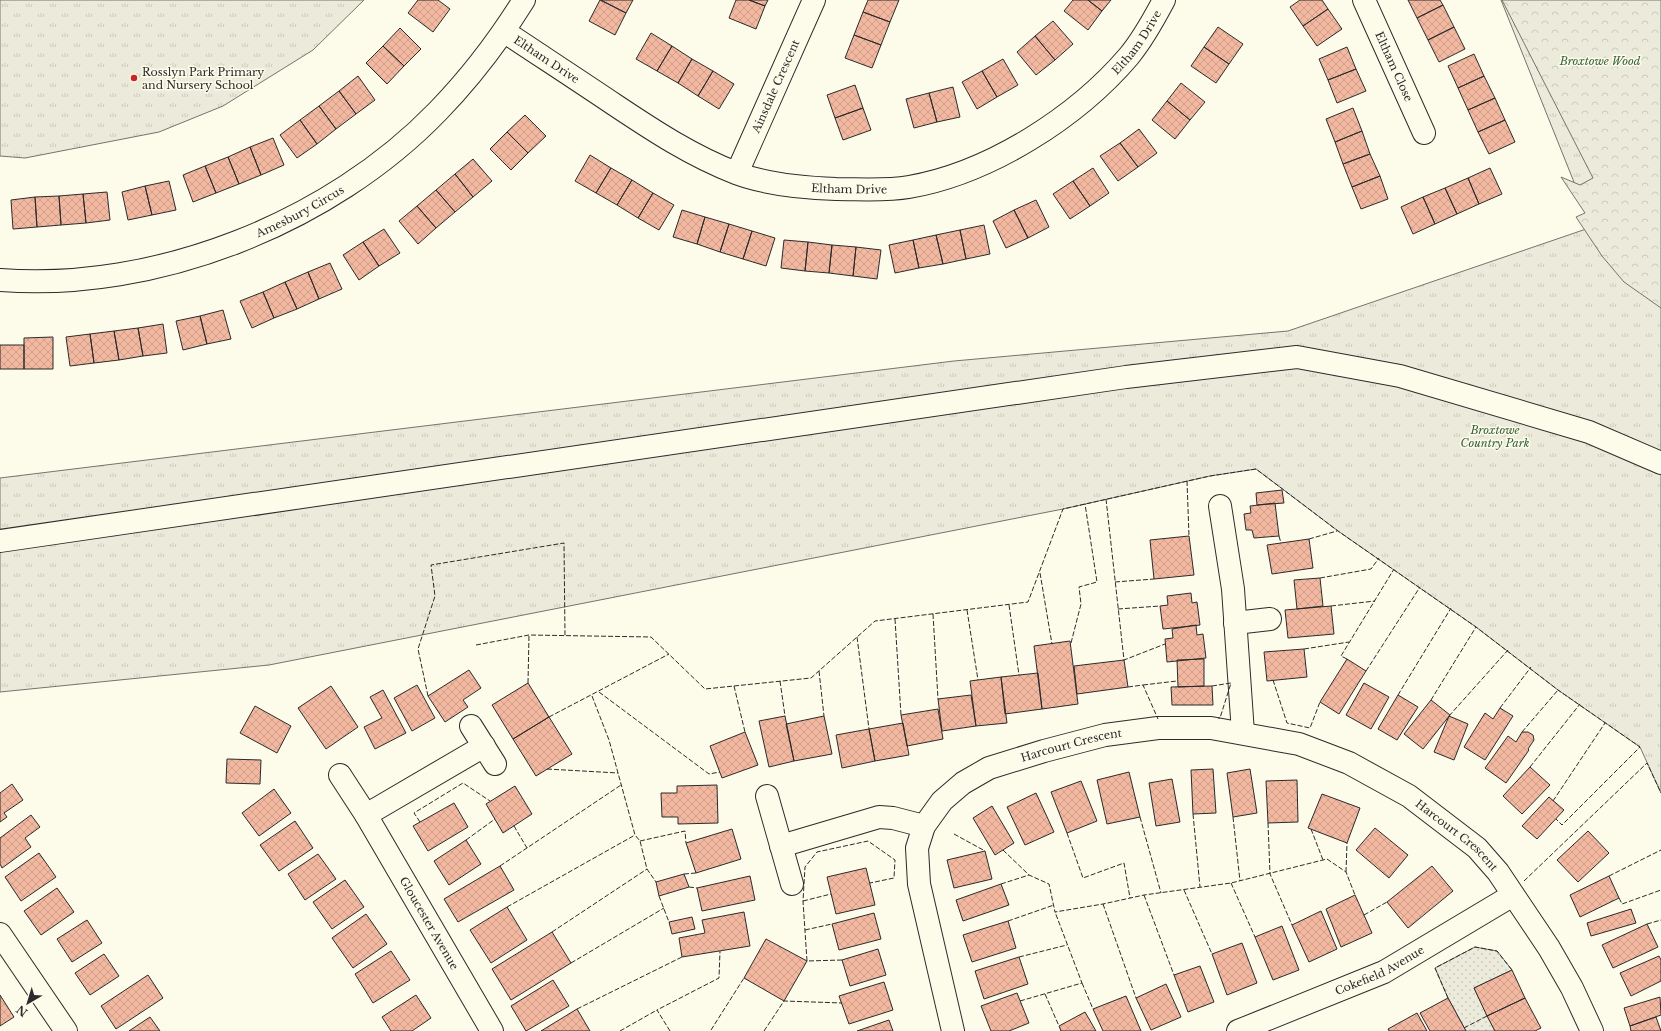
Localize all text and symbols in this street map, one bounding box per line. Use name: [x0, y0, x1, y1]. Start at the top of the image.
street label: Eltham Drive: [1109, 8, 1164, 77]
street label: Eltham Close: [1372, 29, 1416, 104]
street label: Eltham Drive: [511, 33, 582, 86]
street label: Ainsdale Crescent: [748, 37, 803, 136]
park label: Broxtowe Wood: [1559, 54, 1641, 68]
place label: Rosslyn Park Primary and Nursery School: [142, 65, 264, 92]
marker: Rosslyn Park Primary and Nursery School: [129, 73, 139, 83]
street label: Eltham Drive: [811, 181, 887, 197]
street label: Amesbury Circus: [253, 183, 346, 241]
park label: Broxtowe Country Park: [1461, 423, 1530, 450]
street label: Harcourt Crescent: [1019, 726, 1123, 765]
street label: Harcourt Crescent: [1413, 797, 1501, 875]
street label: Gloucester Avenue: [397, 874, 462, 972]
street label: Cokefield Avenue: [1333, 943, 1427, 998]
north arrow: [8, 983, 48, 1023]
text: N: [13, 1002, 30, 1020]

